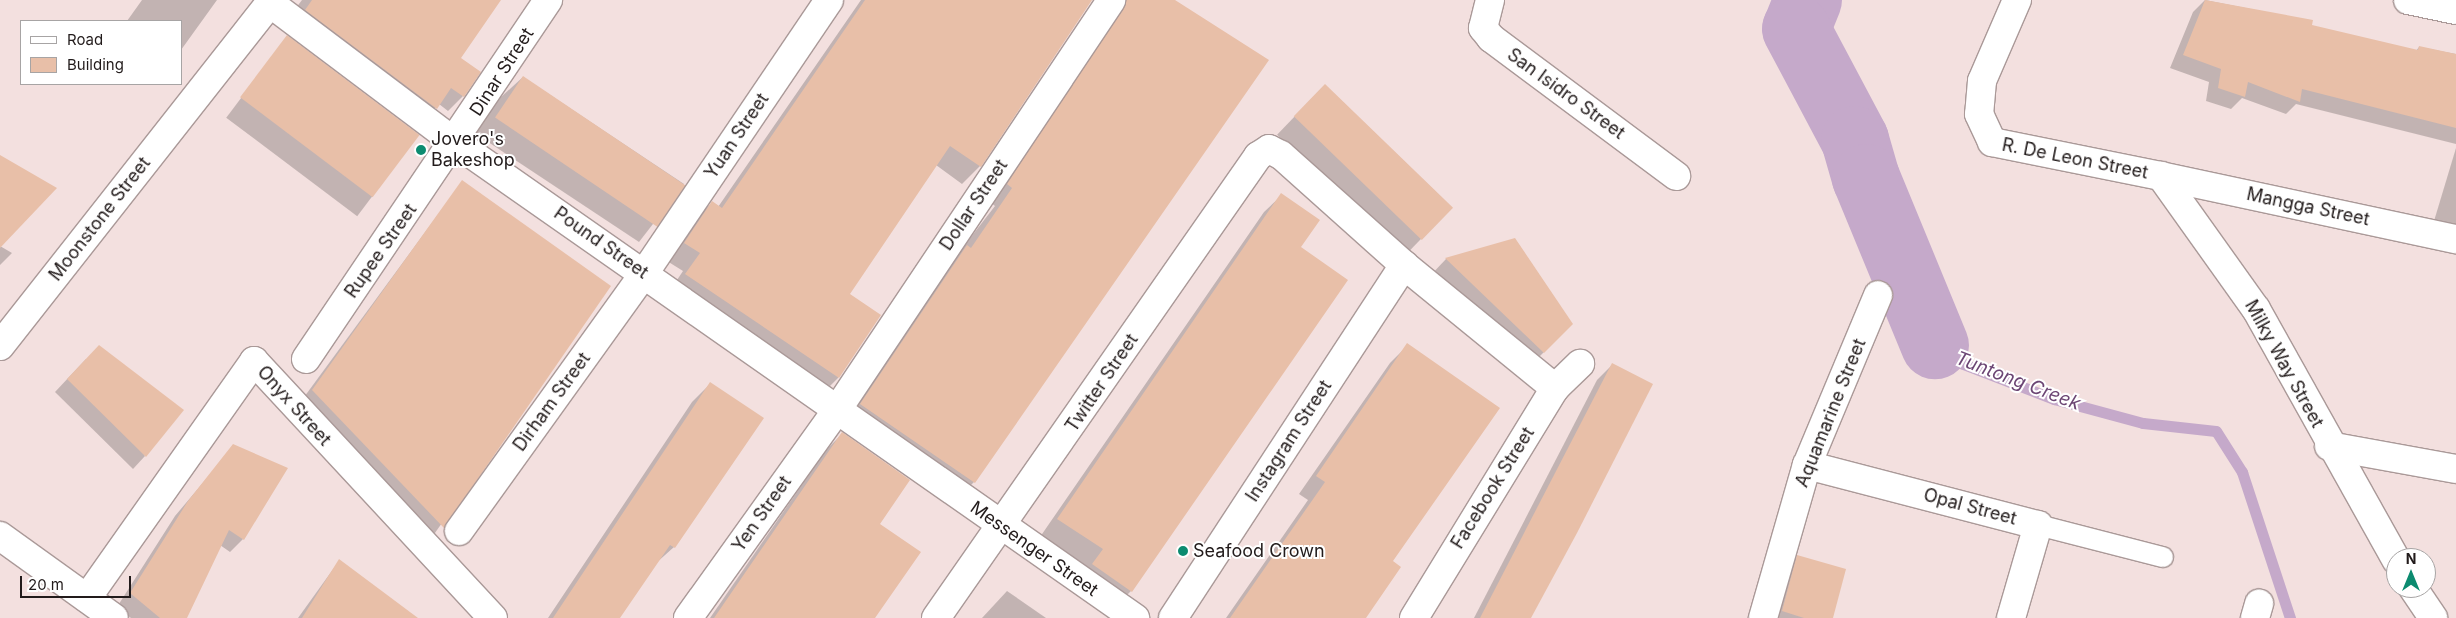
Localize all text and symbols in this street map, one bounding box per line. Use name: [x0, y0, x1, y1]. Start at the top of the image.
legend: [20, 20, 182, 85]
street label: Dinar Street: [466, 24, 538, 120]
text: Road: [67, 30, 103, 49]
street label: San Isidro Street: [1503, 44, 1629, 144]
text: Building: [67, 55, 124, 74]
street label: Yuan Street: [700, 89, 774, 183]
place label: Jovero's Bakeshop: [431, 129, 515, 172]
street label: R. De Leon Street: [2000, 134, 2150, 184]
marker: Jovero's Bakeshop: [415, 144, 427, 156]
street label: Moonstone Street: [45, 153, 155, 285]
street label: Dollar Street: [936, 155, 1012, 255]
street label: Mangga Street: [2245, 183, 2371, 231]
street label: Rupee Street: [341, 200, 421, 302]
street label: Pound Street: [550, 203, 652, 283]
street label: Milky Way Street: [2240, 296, 2328, 432]
street label: Twitter Street: [1061, 330, 1143, 436]
street label: Aquamarine Street: [1791, 335, 1871, 491]
water label: Tuntong Creek: [1952, 347, 2084, 415]
street label: Dirham Street: [509, 348, 595, 456]
street label: Onyx Street: [253, 362, 335, 450]
street label: Instagram Street: [1242, 376, 1336, 506]
street label: Facebook Street: [1447, 423, 1539, 553]
street label: Yen Street: [728, 472, 796, 556]
street label: Opal Street: [1921, 484, 2019, 530]
street label: Messenger Street: [966, 497, 1102, 601]
place label: Seafood Crown: [1193, 540, 1325, 562]
marker: Seafood Crown: [1177, 545, 1189, 557]
north arrow: [2386, 548, 2436, 598]
text: N: [2406, 550, 2416, 567]
scale bar: [22, 566, 134, 598]
text: 20 m: [28, 575, 64, 594]

